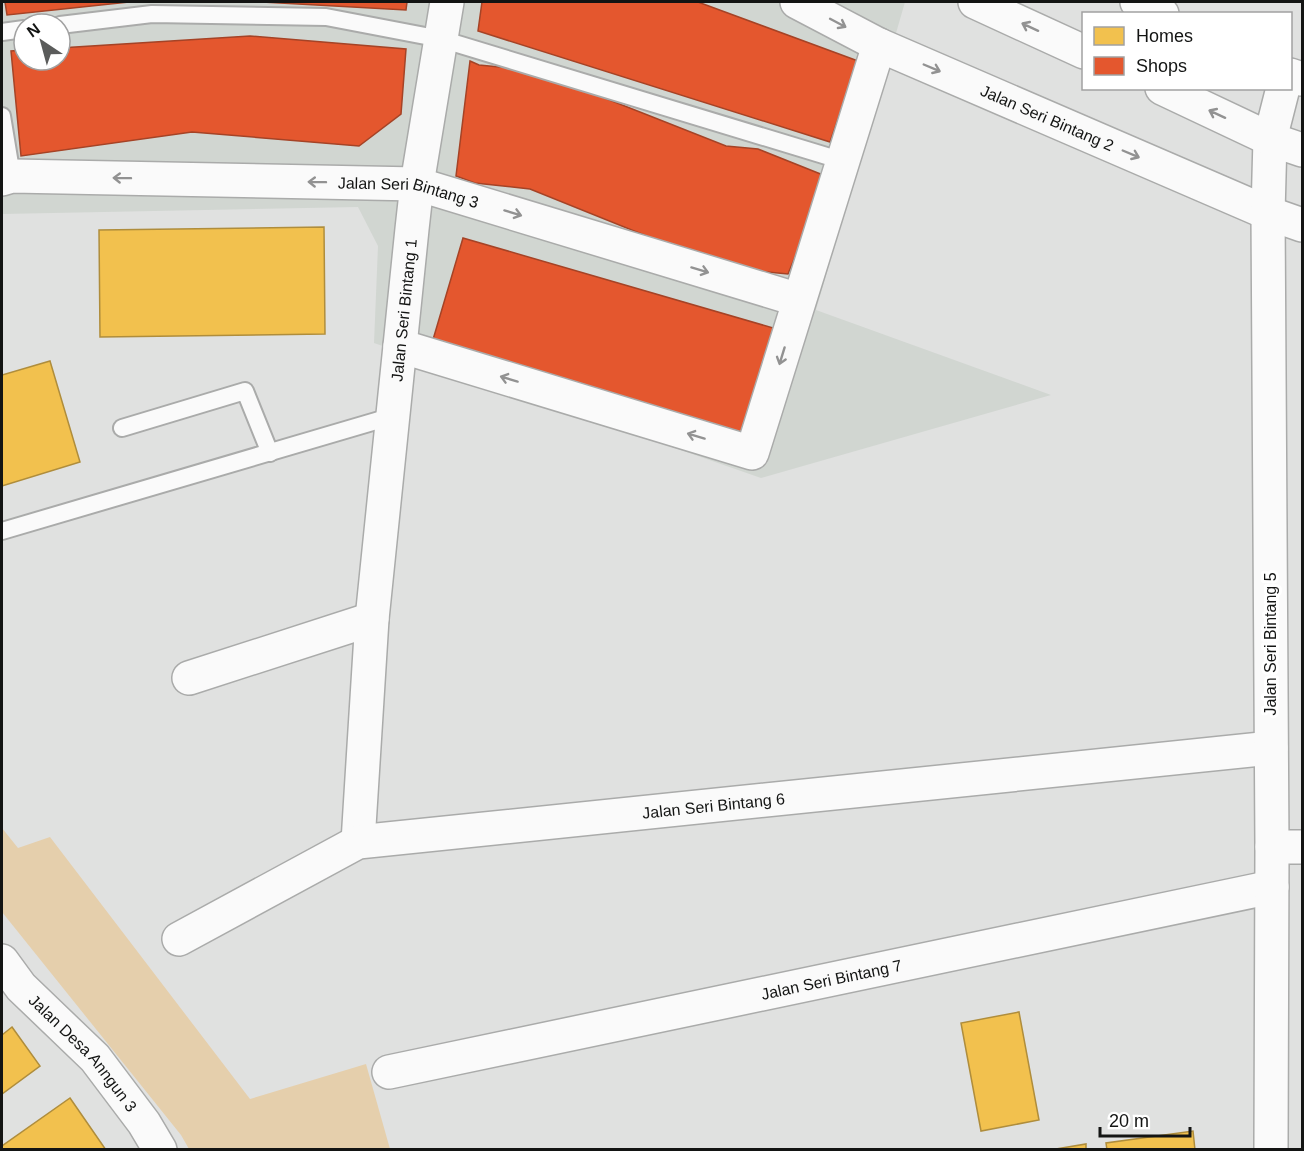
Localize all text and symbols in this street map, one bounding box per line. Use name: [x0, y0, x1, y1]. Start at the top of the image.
north arrow: [12, 12, 72, 72]
legend: [1082, 12, 1292, 90]
one-way arrow: [829, 17, 846, 29]
text: N: [24, 20, 43, 41]
one-way arrow: [1022, 21, 1040, 33]
text: Homes: [1136, 26, 1193, 46]
text: Shops: [1136, 56, 1187, 76]
one-way arrow: [923, 63, 941, 74]
street label: Jalan Seri Bintang 2: [978, 82, 1117, 154]
one-way arrow: [1209, 108, 1227, 119]
one-way arrow: [1121, 149, 1139, 160]
one-way arrow: [112, 172, 132, 184]
street label: Jalan Seri Bintang 3: [338, 174, 481, 211]
one-way arrow: [307, 176, 327, 188]
one-way arrow: [503, 208, 522, 219]
street label: Jalan Seri Bintang 1: [388, 238, 419, 382]
one-way arrow: [690, 265, 709, 276]
one-way arrow: [776, 346, 787, 365]
one-way arrow: [500, 373, 519, 384]
one-way arrow: [687, 430, 706, 441]
street label: Jalan Seri Bintang 5: [1262, 572, 1279, 716]
street label: Jalan Seri Bintang 6: [641, 790, 786, 821]
street label: Jalan Seri Bintang 7: [760, 956, 903, 1002]
street label: Jalan Desa Anngun 3: [26, 991, 141, 1115]
scale bar: [1100, 1100, 1190, 1138]
text: 20 m: [1109, 1111, 1149, 1131]

